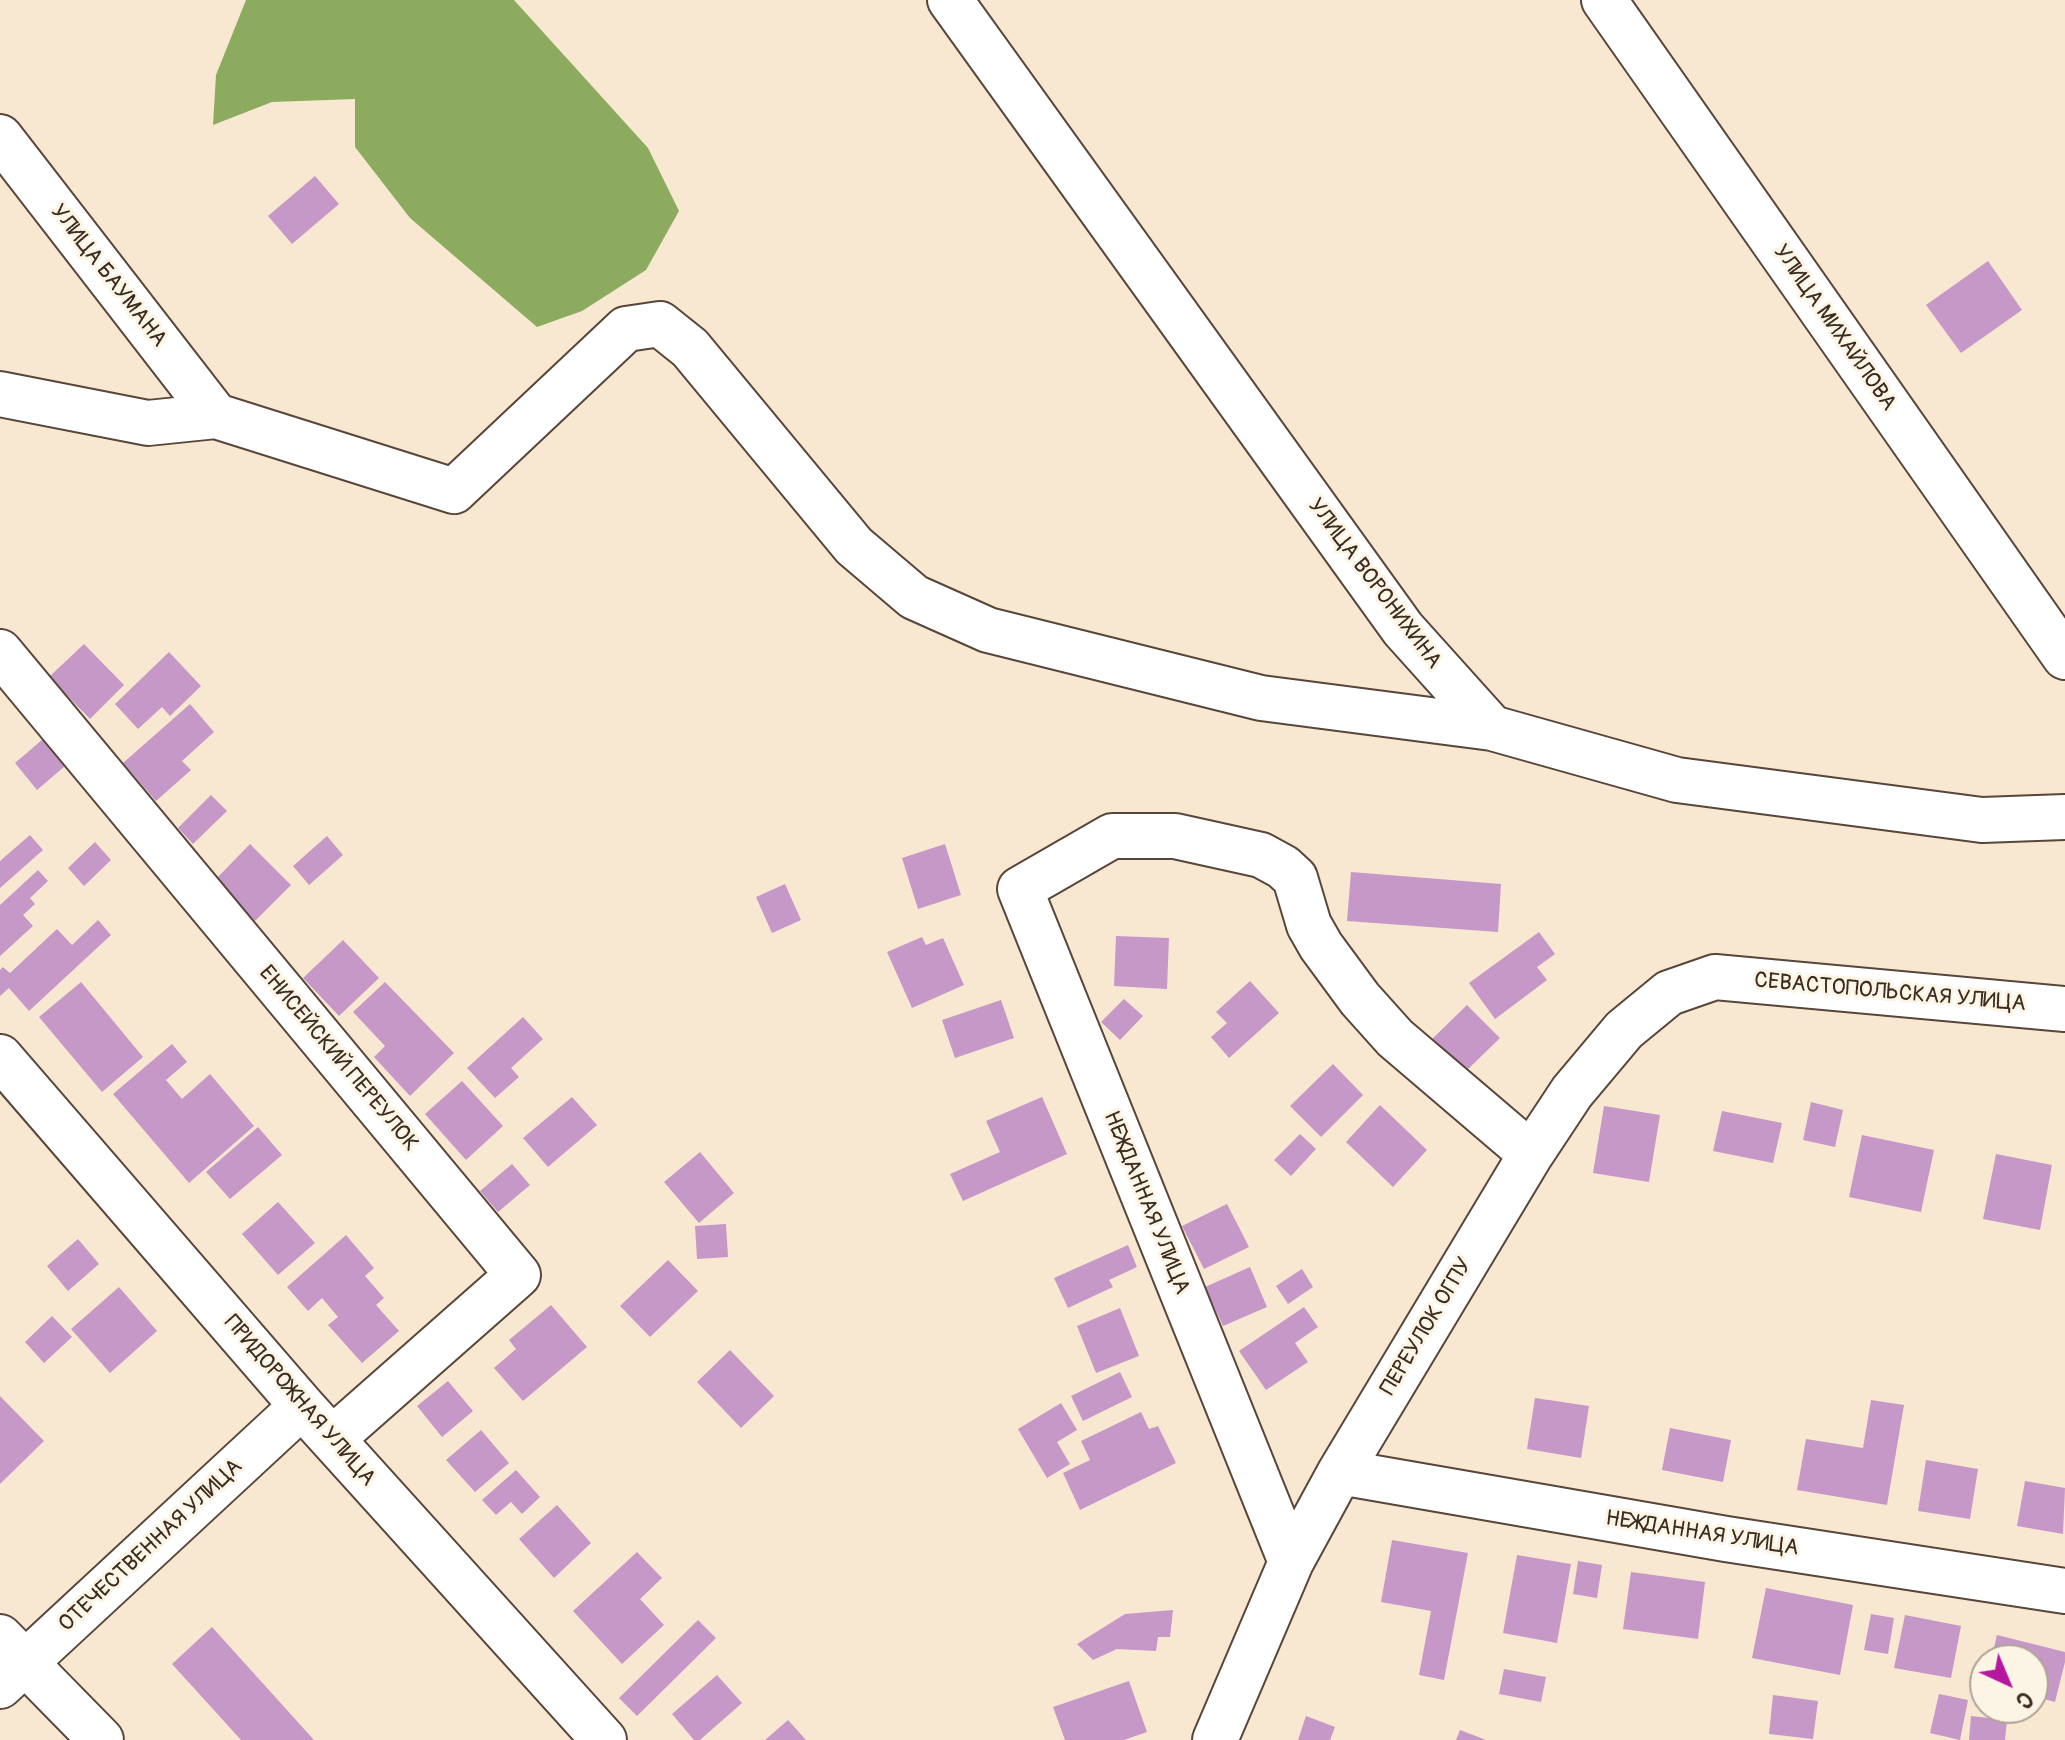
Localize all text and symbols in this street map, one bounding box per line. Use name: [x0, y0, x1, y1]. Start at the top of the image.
street label: УЛИЦА БАУМАНА: [44, 200, 172, 352]
street label: УЛИЦА МИХАЙЛОВА: [1767, 240, 1901, 416]
street label: УЛИЦА ВОРОНИХИНА: [1301, 494, 1447, 674]
street label: ЕНИСЕЙСКИЙ ПЕРЕУЛОК: [253, 961, 423, 1157]
street label: СЕВАСТОПОЛЬСКАЯ УЛИЦА: [1753, 968, 2027, 1018]
street label: НЕЖДАННАЯ УЛИЦА: [1097, 1108, 1195, 1298]
street label: ПЕРЕУЛОК ОГПУ: [1376, 1253, 1478, 1401]
street label: ПРИДОРОЖНАЯ УЛИЦА: [218, 1310, 380, 1492]
street label: ОТЕЧЕСТВЕННАЯ УЛИЦА: [54, 1454, 248, 1638]
street label: НЕЖДАННАЯ УЛИЦА: [1604, 1506, 1800, 1562]
north arrow: [1969, 1644, 2049, 1724]
text: С: [2010, 1685, 2039, 1715]

